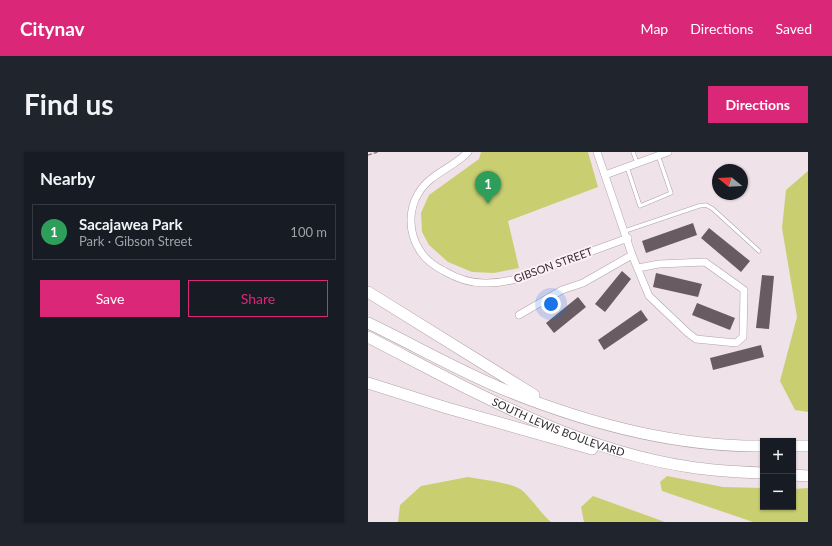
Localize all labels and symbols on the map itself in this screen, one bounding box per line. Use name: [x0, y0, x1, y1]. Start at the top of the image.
north arrow: [712, 164, 748, 200]
pin: 1: [475, 171, 501, 204]
street label: GIBSON STREET: [512, 244, 594, 285]
your location: [541, 294, 561, 314]
street label: SOUTH LEWIS BOULEVARD: [490, 395, 626, 459]

